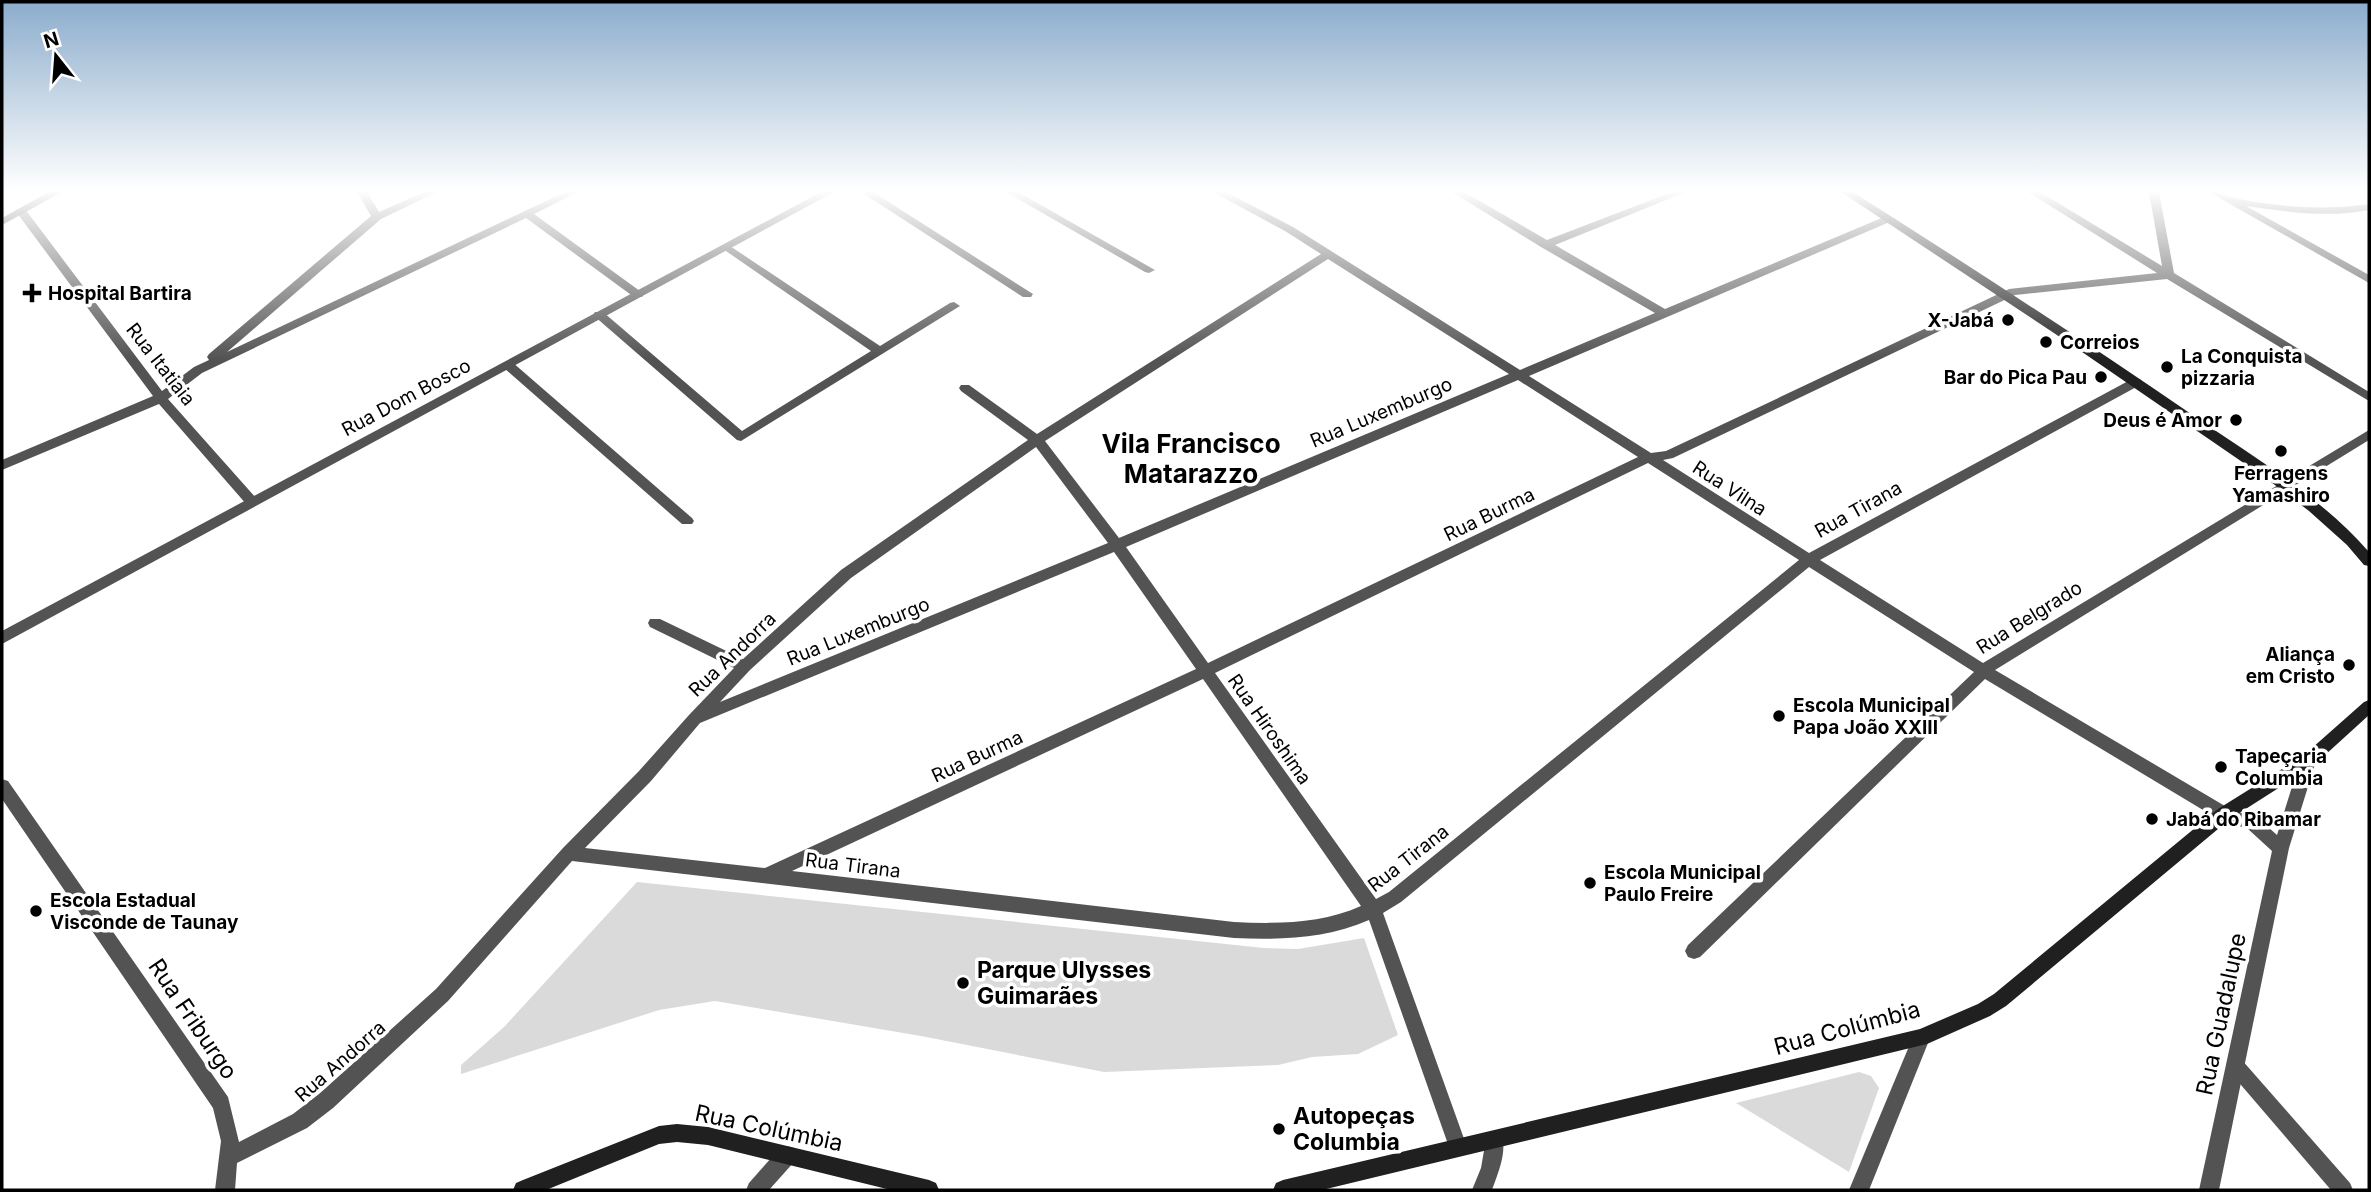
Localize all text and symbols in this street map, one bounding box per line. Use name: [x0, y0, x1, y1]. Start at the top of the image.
north arrow: [21, 21, 91, 91]
text: N: [41, 27, 61, 53]
place label: Hospital Bartira: [48, 282, 192, 305]
marker: Hospital Bartira: [22, 283, 42, 303]
place label: X-Jabá: [1927, 309, 1994, 332]
marker: X-Jabá: [2000, 312, 2016, 328]
street label: Rua Itatiaia: [121, 318, 200, 410]
place label: Correios: [2060, 331, 2140, 354]
marker: Correios: [2038, 334, 2054, 350]
place label: La Conquista pizzaria: [2181, 345, 2303, 390]
street label: Rua Dom Bosco: [338, 354, 475, 441]
marker: La Conquista pizzaria: [2159, 359, 2175, 375]
place label: Bar do Pica Pau: [1944, 366, 2087, 389]
marker: Bar do Pica Pau: [2093, 369, 2109, 385]
street label: Rua Luxemburgo: [1307, 372, 1456, 453]
place label: Deus é Amor: [2103, 409, 2222, 432]
marker: Deus é Amor: [2228, 412, 2244, 428]
district label: Vila Francisco Matarazzo: [1101, 428, 1281, 489]
marker: Ferragens Yamashiro: [2273, 443, 2289, 459]
street label: Rua Vilna: [1688, 456, 1771, 521]
place label: Ferragens Yamashiro: [2232, 462, 2330, 507]
street label: Rua Tirana: [1811, 476, 1906, 543]
street label: Rua Burma: [1440, 483, 1538, 546]
street label: Rua Belgrado: [1972, 576, 2086, 659]
street label: Rua Luxemburgo: [783, 592, 933, 671]
street label: Rua Andorra: [684, 607, 781, 702]
place label: Aliança em Cristo: [2246, 643, 2335, 688]
marker: Aliança em Cristo: [2341, 657, 2357, 673]
street label: Rua Hiroshima: [1223, 670, 1316, 789]
place label: Escola Municipal Papa João XXIII: [1793, 694, 1950, 739]
marker: Escola Municipal Papa João XXIII: [1771, 708, 1787, 724]
street label: Rua Burma: [928, 725, 1026, 788]
place label: Tapeçaria Columbia: [2235, 745, 2327, 790]
marker: Tapeçaria Columbia: [2213, 759, 2229, 775]
place label: Jabá do Ribamar: [2166, 808, 2321, 831]
marker: Jabá do Ribamar: [2144, 811, 2160, 827]
street label: Rua Tirana: [1363, 820, 1453, 897]
street label: Rua Tirana: [804, 848, 902, 883]
place label: Escola Municipal Paulo Freire: [1604, 861, 1761, 906]
marker: Escola Municipal Paulo Freire: [1582, 875, 1598, 891]
place label: Escola Estadual Visconde de Taunay: [50, 889, 239, 934]
marker: Escola Estadual Visconde de Taunay: [28, 903, 44, 919]
street label: Rua Guadalupe: [2190, 930, 2252, 1098]
street label: Rua Friburgo: [142, 953, 244, 1085]
place label: Parque Ulysses Guimarães: [977, 956, 1151, 1010]
marker: Parque Ulysses Guimarães: [955, 975, 971, 991]
street label: Rua Colúmbia: [1771, 995, 1923, 1061]
street label: Rua Andorra: [290, 1016, 390, 1107]
street label: Rua Colúmbia: [693, 1099, 845, 1157]
place label: Autopeças Columbia: [1293, 1102, 1415, 1156]
marker: Autopeças Columbia: [1271, 1121, 1287, 1137]

